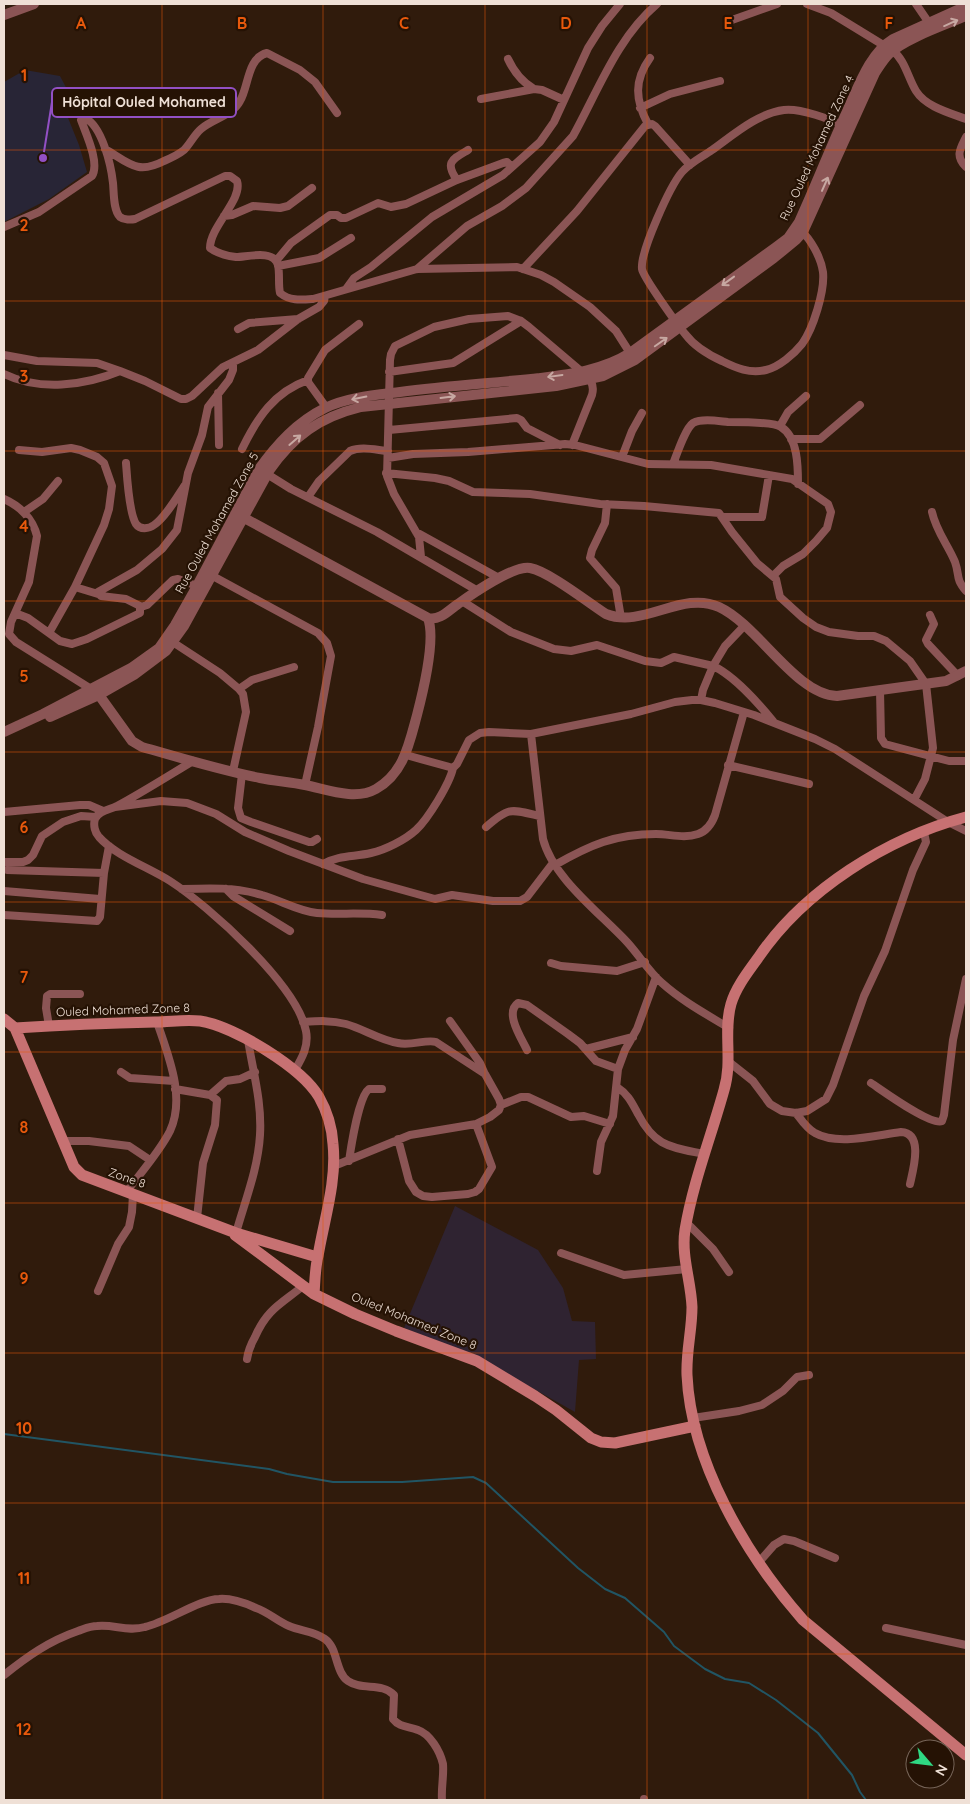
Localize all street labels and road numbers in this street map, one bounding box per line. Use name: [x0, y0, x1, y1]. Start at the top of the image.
street label: Rue Ouled Mohamed Zone 4: [776, 73, 857, 223]
street label: Rue Ouled Mohamed Zone 5: [172, 450, 262, 596]
street label: Ouled Mohamed Zone 8: [56, 1000, 190, 1019]
street label: Zone 8: [107, 1164, 148, 1191]
street label: Ouled Mohamed Zone 8: [349, 1288, 479, 1353]

